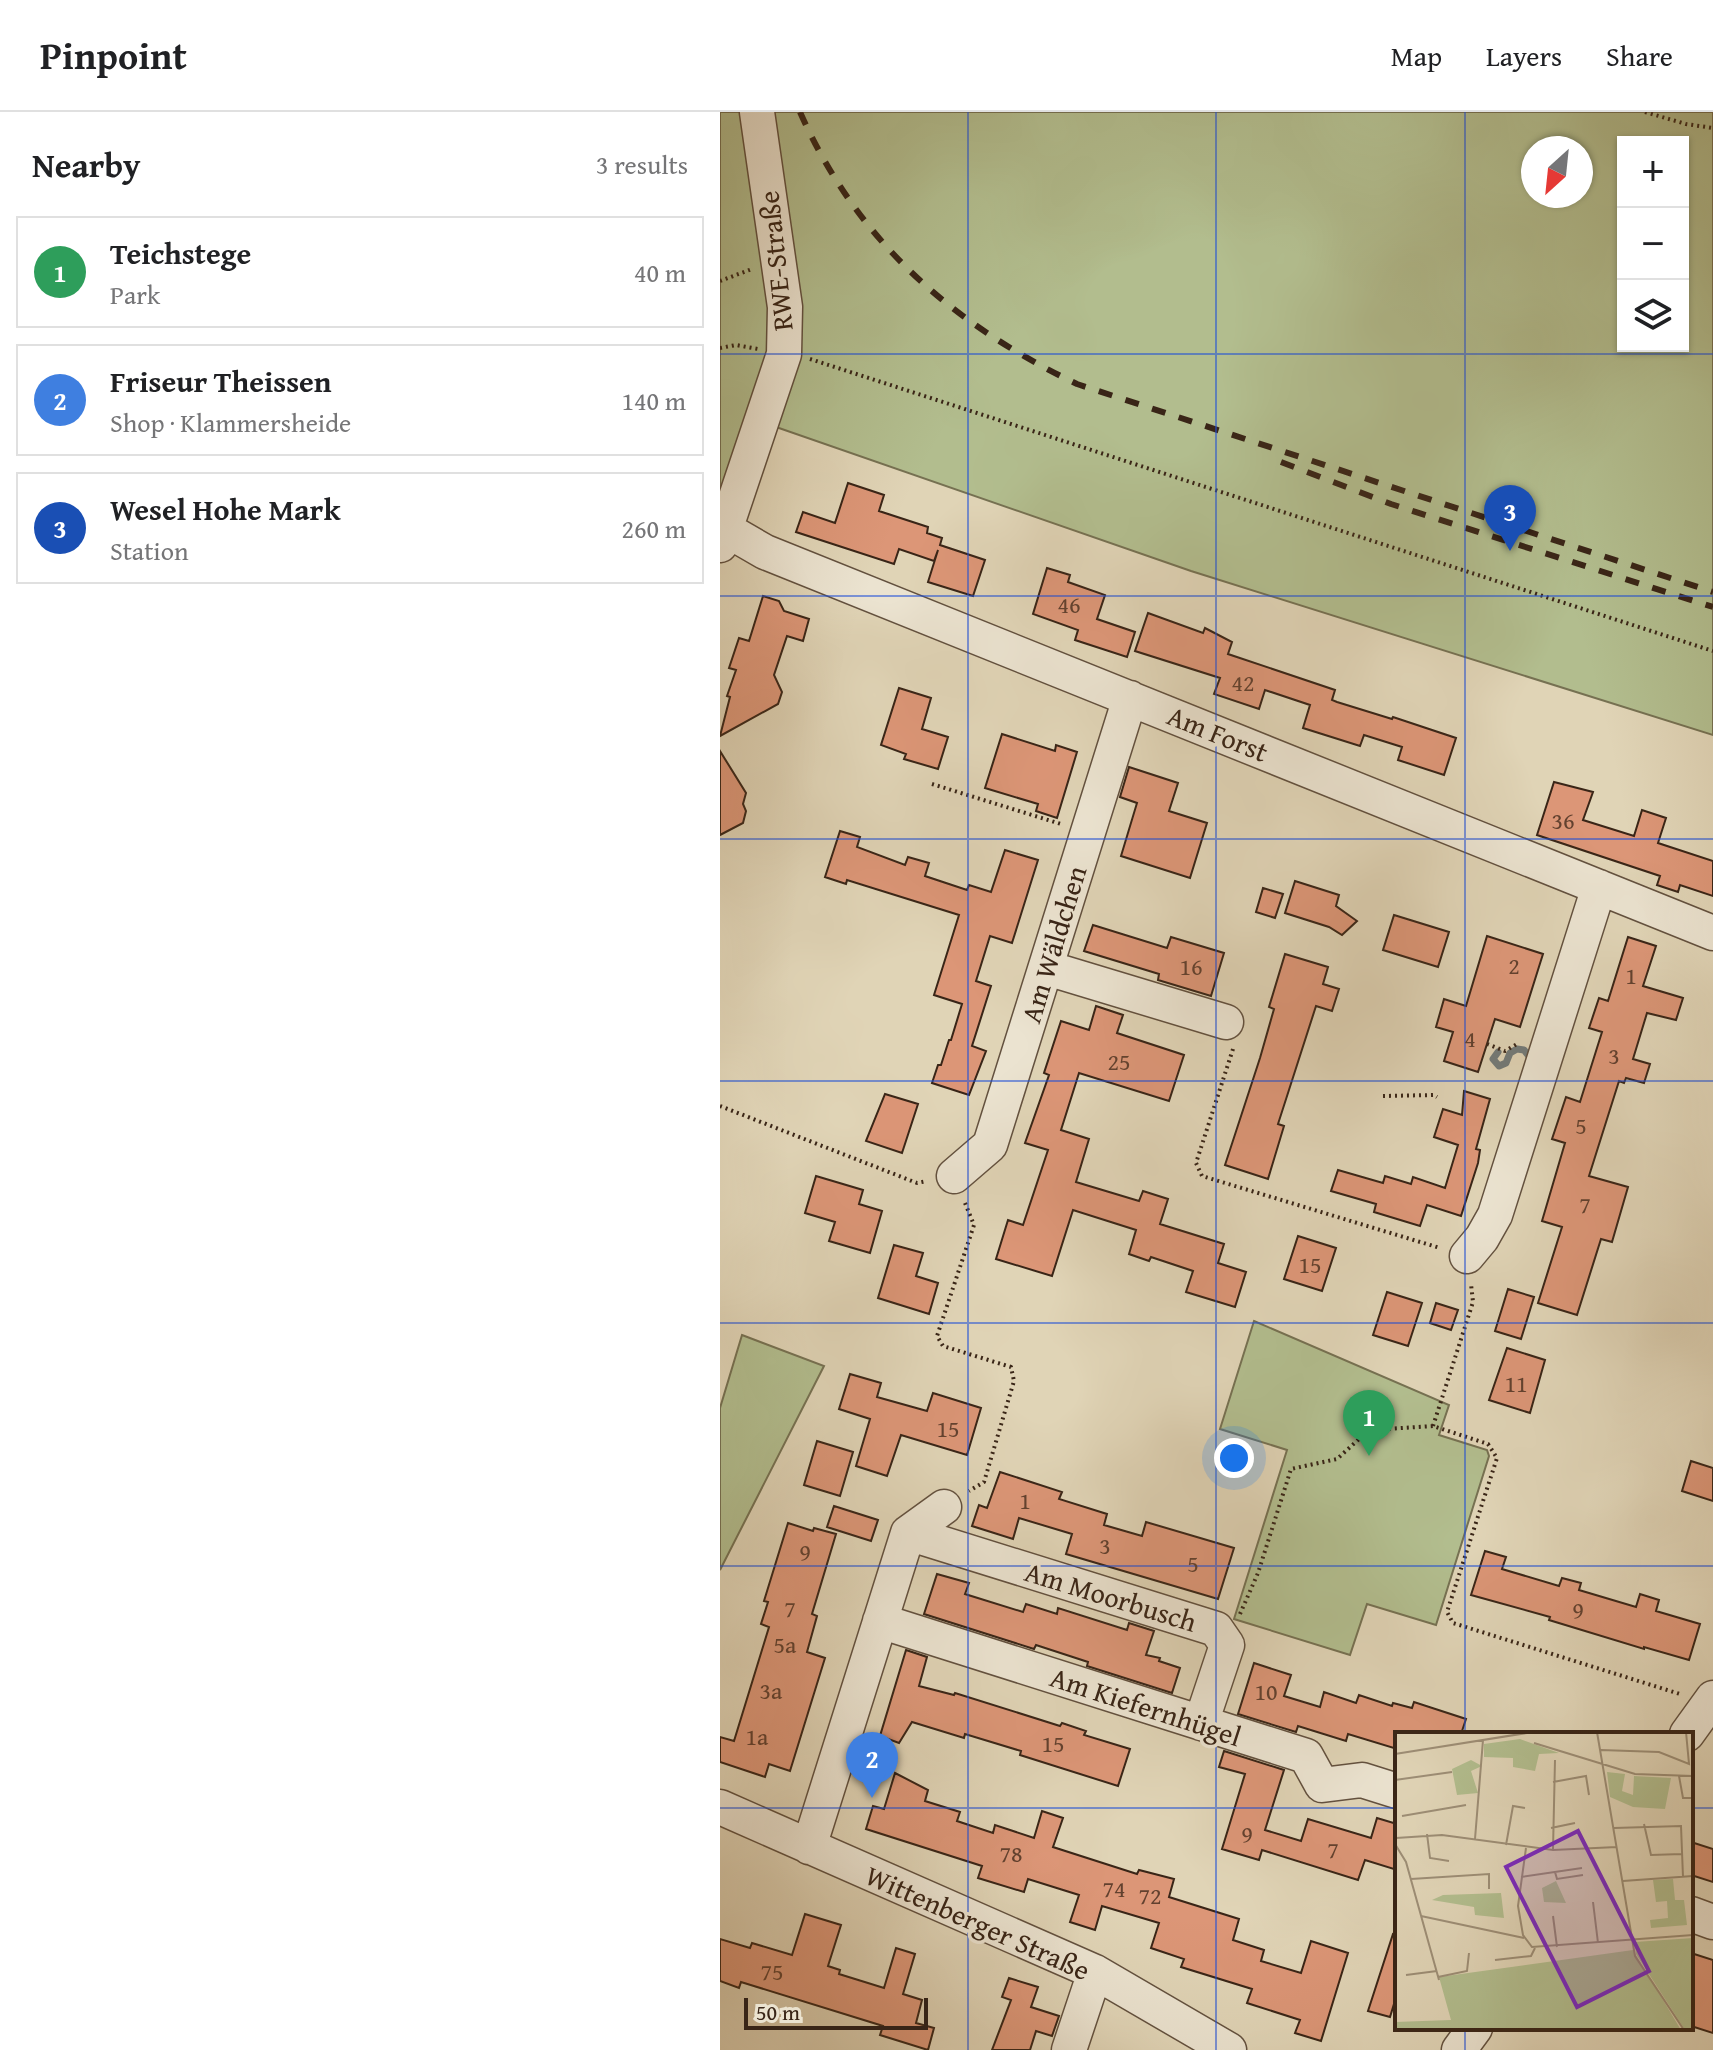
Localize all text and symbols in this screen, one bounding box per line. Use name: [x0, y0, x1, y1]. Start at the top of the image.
text: Pinpoint: [40, 27, 187, 83]
text: Map: [1391, 35, 1442, 76]
text: Layers: [1486, 35, 1562, 76]
text: Share: [1606, 35, 1673, 76]
north arrow: [1521, 136, 1593, 208]
map controls: [1617, 136, 1689, 352]
button: +: [1617, 136, 1689, 208]
text: Nearby: [32, 140, 141, 189]
text: 3 results: [596, 145, 688, 184]
street label: RWE-Straße: [747, 189, 803, 333]
button: −: [1617, 208, 1689, 280]
text: Teichstege: [110, 231, 251, 275]
text: 1: [53, 253, 67, 292]
text: 40 m: [634, 253, 686, 292]
text: Park: [110, 275, 160, 314]
button: layers: [1617, 280, 1689, 352]
text: Friseur Theissen: [110, 359, 332, 403]
text: 2: [53, 381, 67, 420]
text: 140 m: [621, 381, 686, 420]
text: Shop · Klammersheide: [110, 403, 351, 442]
pin: 3: [1484, 485, 1536, 551]
text: Wesel Hohe Mark: [110, 487, 340, 531]
text: 3: [53, 509, 67, 548]
text: 260 m: [621, 509, 686, 548]
text: Station: [110, 531, 189, 570]
house number: 46: [1057, 587, 1081, 622]
house number: 42: [1231, 665, 1255, 700]
street label: Am Forst: [1161, 694, 1275, 772]
house number: 36: [1551, 803, 1575, 838]
street label: Am Wäldchen: [1010, 860, 1096, 1028]
house number: 2: [1508, 948, 1520, 983]
house number: 16: [1179, 949, 1203, 984]
house number: 1: [1625, 958, 1637, 993]
house number: 4: [1464, 1021, 1476, 1056]
house number: 3: [1608, 1038, 1620, 1073]
house number: 25: [1107, 1044, 1131, 1079]
house number: 5: [1575, 1108, 1587, 1143]
house number: 7: [1579, 1187, 1591, 1222]
house number: 15: [1298, 1247, 1322, 1282]
house number: 11: [1504, 1366, 1528, 1401]
pin: 1: [1343, 1390, 1395, 1456]
house number: 15: [936, 1411, 960, 1446]
your location: [1214, 1438, 1254, 1478]
house number: 1: [1019, 1483, 1031, 1518]
house number: 3: [1099, 1528, 1111, 1563]
house number: 9: [799, 1534, 811, 1569]
house number: 5: [1187, 1546, 1199, 1581]
street label: Am Moorbusch: [1020, 1550, 1202, 1642]
house number: 7: [784, 1591, 796, 1626]
house number: 9: [1572, 1592, 1584, 1627]
house number: 5a: [774, 1627, 797, 1662]
street label: Am Kiefernhügel: [1045, 1656, 1247, 1756]
house number: 3a: [760, 1673, 783, 1708]
house number: 10: [1254, 1674, 1278, 1709]
house number: 1a: [746, 1719, 769, 1754]
house number: 15: [1041, 1726, 1065, 1761]
pin: 2: [846, 1732, 898, 1798]
inset map: [1395, 1732, 1693, 2030]
house number: 9: [1241, 1816, 1253, 1851]
house number: 7: [1327, 1832, 1339, 1867]
house number: 78: [999, 1836, 1023, 1871]
street label: Wittenberger Straße: [859, 1854, 1097, 1990]
house number: 74: [1102, 1871, 1126, 1906]
house number: 72: [1138, 1878, 1162, 1913]
house number: 75: [760, 1954, 784, 1989]
scale bar: [744, 1994, 928, 2030]
text: 50 m: [756, 1996, 800, 2028]

